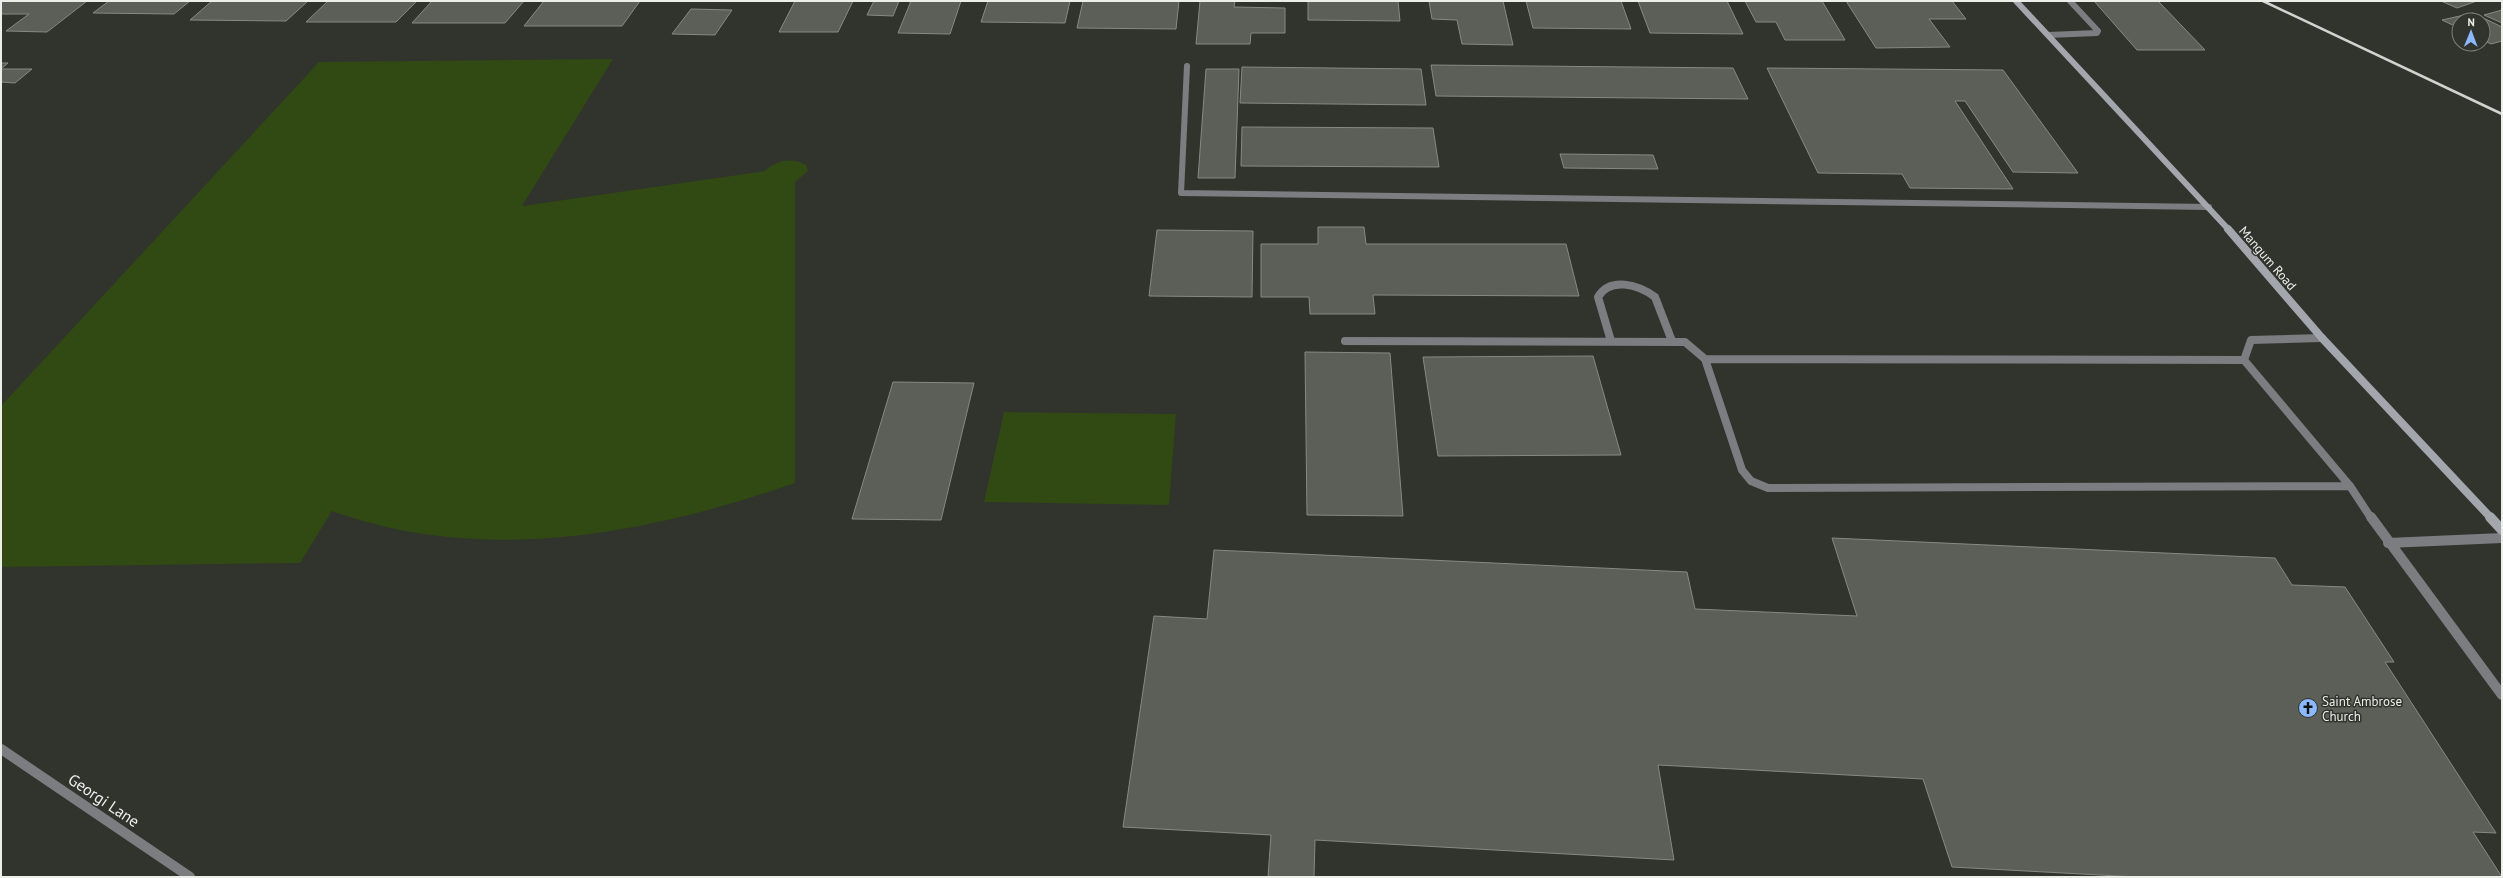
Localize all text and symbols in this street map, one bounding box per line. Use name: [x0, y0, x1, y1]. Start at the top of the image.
north arrow: [2451, 12, 2491, 52]
text: N: [2467, 15, 2475, 29]
street label: Mangum Road: [2235, 223, 2300, 294]
place label: Saint Ambrose Church: [2322, 693, 2402, 725]
church icon: Saint Ambrose Church: [2297, 697, 2319, 719]
street label: Georgi Lane: [65, 769, 143, 831]

